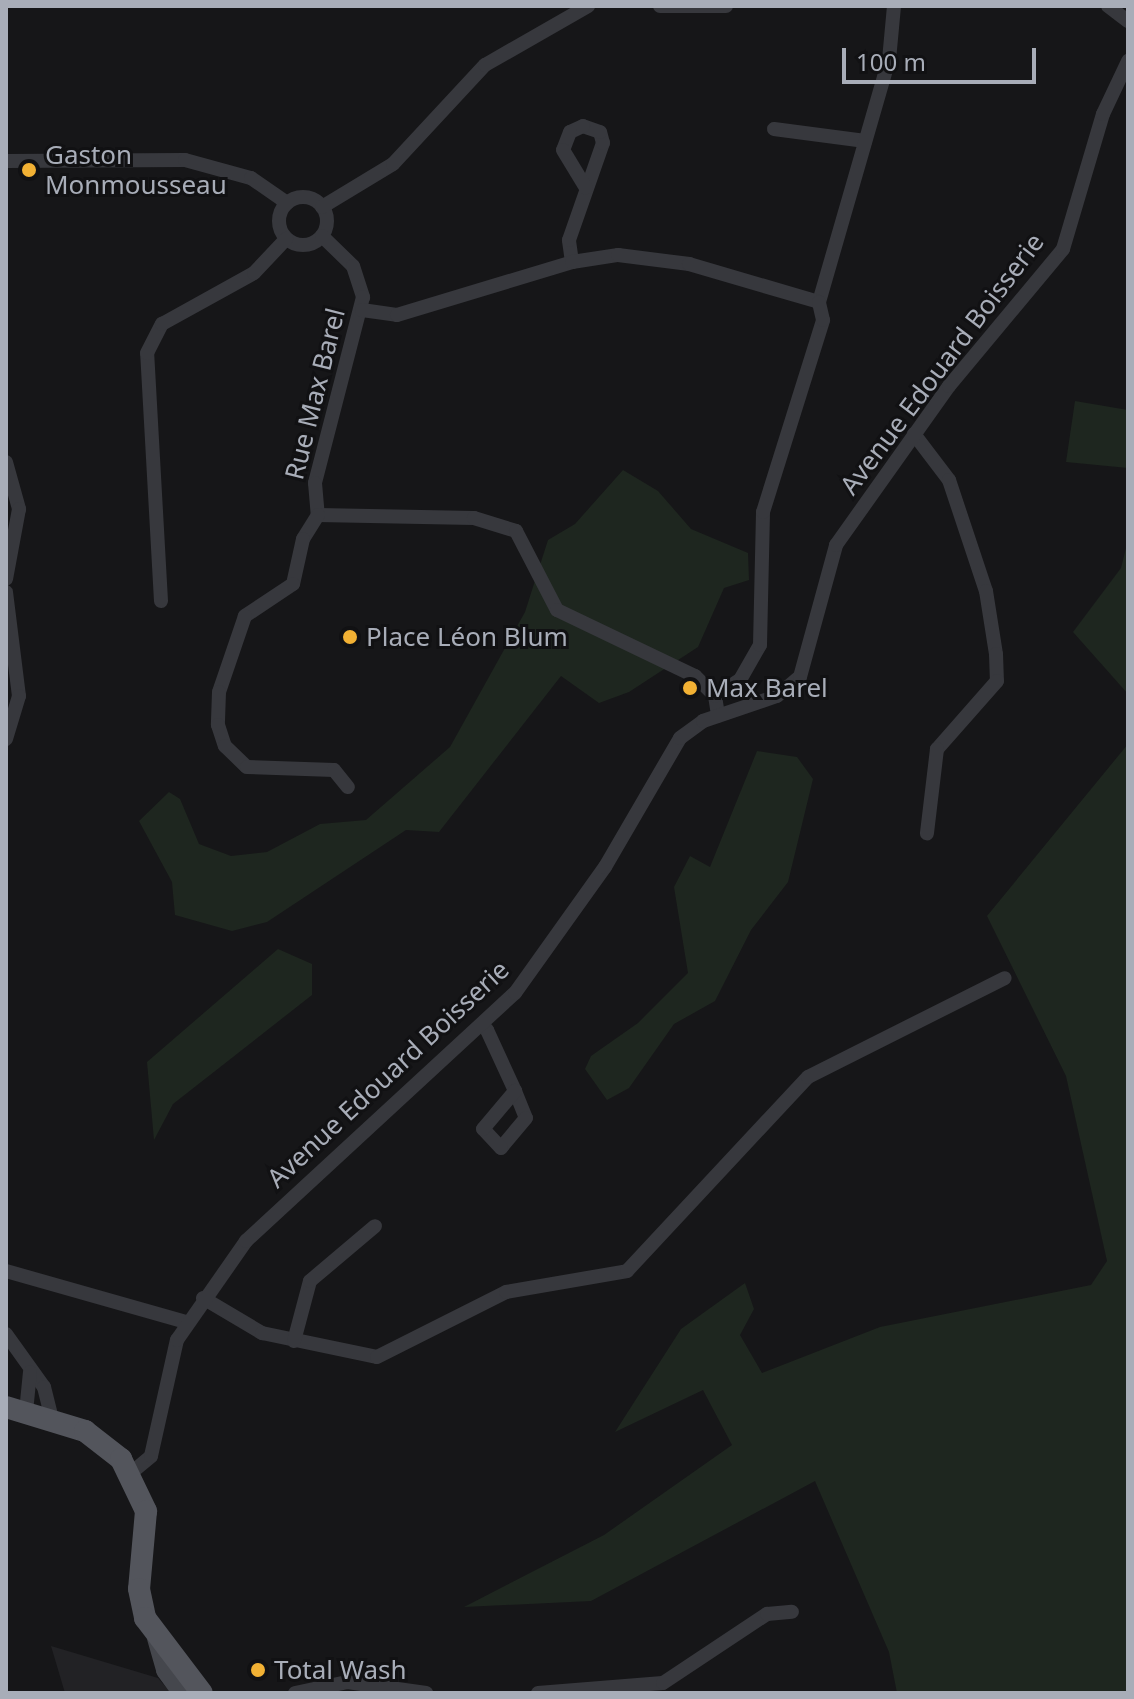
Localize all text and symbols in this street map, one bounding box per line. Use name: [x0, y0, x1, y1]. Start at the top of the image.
scale bar: [846, 32, 1040, 82]
text: 100 m: [856, 45, 926, 78]
place label: Gaston Monmousseau: [45, 139, 227, 200]
marker: Gaston Monmousseau: [20, 161, 38, 179]
street label: Avenue Edouard Boisserie: [834, 227, 1050, 501]
street label: Rue Max Barel: [279, 305, 351, 483]
place label: Place Léon Blum: [366, 621, 568, 653]
marker: Place Léon Blum: [341, 628, 359, 646]
place label: Max Barel: [706, 672, 828, 704]
marker: Max Barel: [681, 679, 699, 697]
street label: Avenue Edouard Boisserie: [261, 954, 515, 1194]
place label: Total Wash: [274, 1654, 407, 1686]
marker: Total Wash: [249, 1661, 267, 1679]

